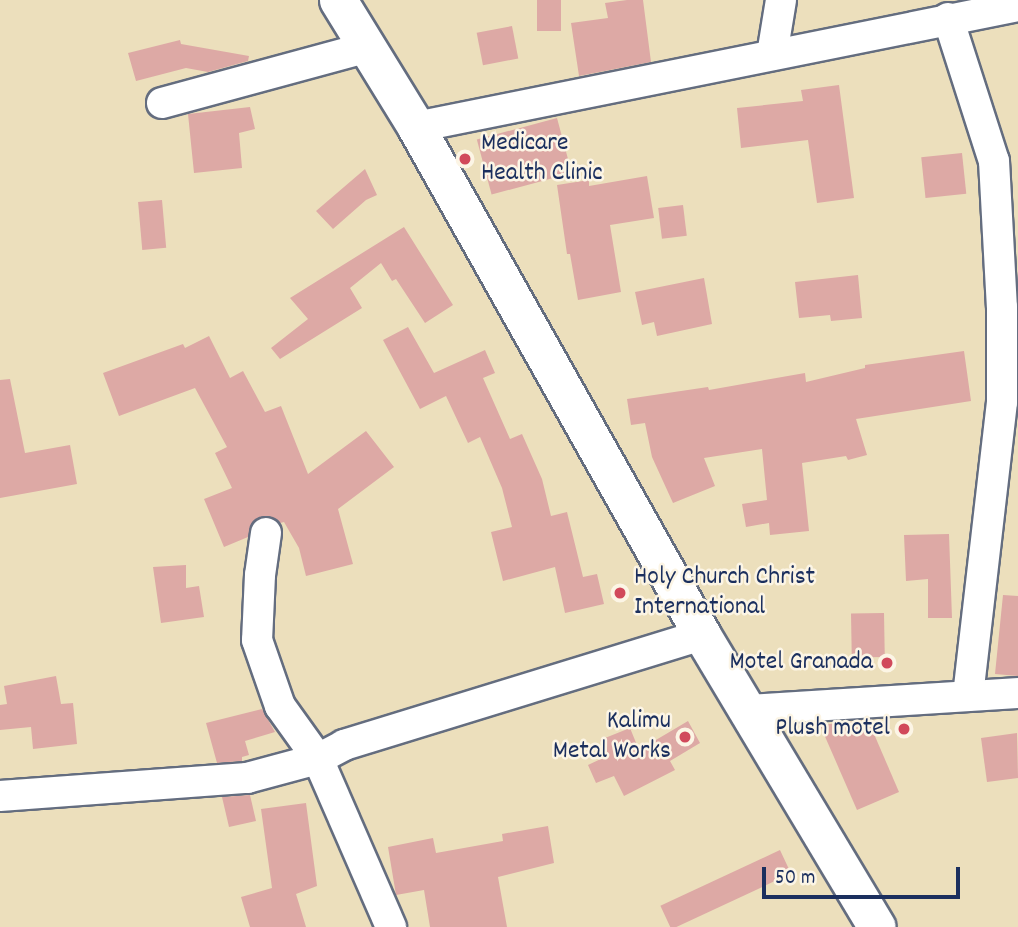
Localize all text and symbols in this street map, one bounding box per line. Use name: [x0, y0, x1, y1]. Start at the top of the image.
place label: Medicare Health Clinic: [481, 128, 603, 190]
marker: Medicare Health Clinic: [455, 149, 475, 169]
place label: Holy Church Christ International: [634, 562, 815, 624]
marker: Holy Church Christ International: [612, 585, 628, 601]
place label: Motel Granada: [729, 647, 873, 679]
marker: Motel Granada: [879, 655, 895, 671]
place label: Kalimu Metal Works: [553, 706, 671, 768]
place label: Plush motel: [775, 713, 890, 745]
marker: Plush motel: [896, 721, 912, 737]
marker: Kalimu Metal Works: [677, 729, 693, 745]
scale bar: [766, 853, 964, 897]
text: 50 m: [775, 864, 815, 894]

